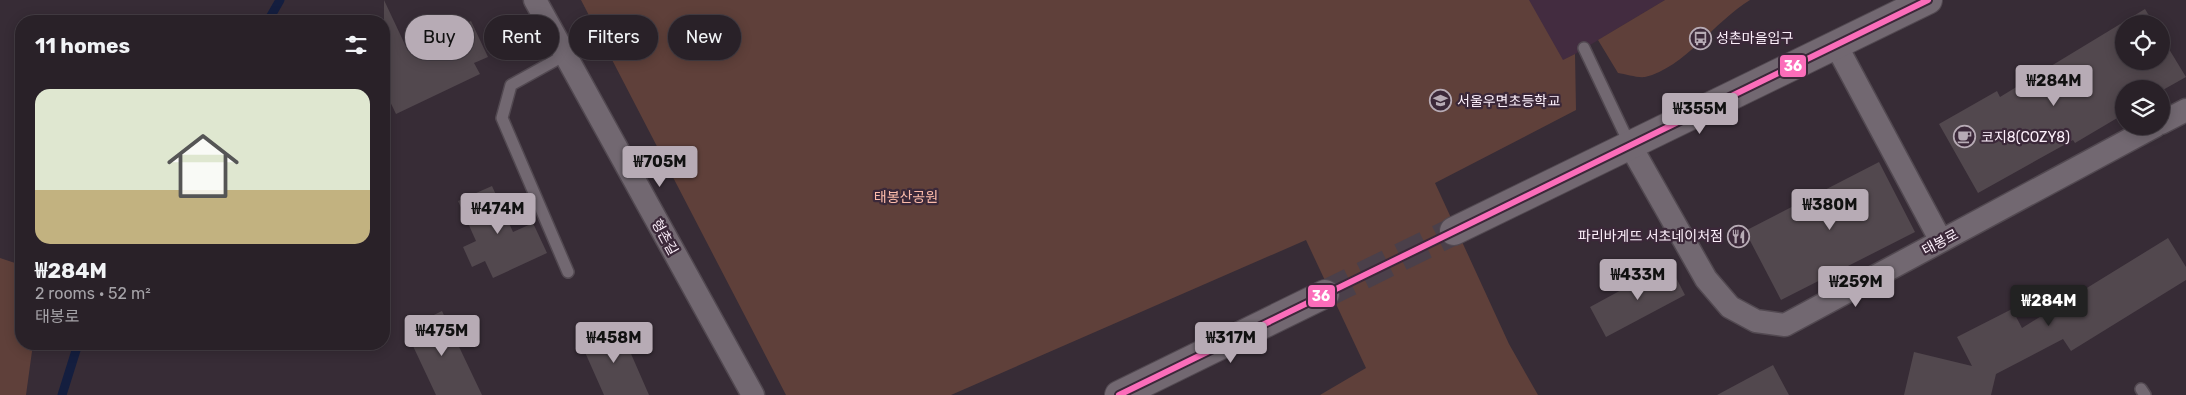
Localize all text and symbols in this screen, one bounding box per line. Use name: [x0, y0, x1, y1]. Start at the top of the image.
chip: Buy: [405, 15, 474, 60]
chip: Rent: [484, 15, 559, 60]
chip: Filters: [569, 15, 658, 60]
chip: New: [668, 15, 741, 60]
map controls: [2115, 15, 2170, 135]
button: locate: [2115, 15, 2170, 70]
bus stop icon: 성촌마을입구: [1688, 26, 1712, 50]
place label: 성촌마을입구: [1716, 30, 1793, 47]
icon: filters: [342, 31, 370, 59]
text: 11 homes: [35, 33, 130, 58]
line badge: 36: [1779, 54, 1807, 78]
text: 36: [1784, 58, 1802, 75]
pin: ₩284M: [2019, 64, 2089, 107]
text: ₩284M: [2027, 71, 2081, 90]
button: layers: [2115, 80, 2170, 135]
school or university icon: 서울우면초등학교: [1429, 89, 1453, 113]
pin: ₩355M: [1665, 92, 1735, 135]
place label: 서울우면초등학교: [1457, 93, 1560, 110]
text: ₩355M: [1673, 99, 1727, 118]
icon: home: [158, 121, 248, 211]
cafe icon: 코지8(COZY8): [1953, 125, 1977, 149]
place label: 코지8(COZY8): [1981, 129, 2070, 146]
pin: ₩705M: [625, 146, 695, 188]
text: ₩705M: [633, 152, 687, 171]
pin: ₩380M: [1795, 188, 1865, 231]
park label: 태봉산공원: [874, 189, 938, 206]
pin: ₩474M: [463, 192, 533, 235]
text: ₩380M: [1803, 195, 1857, 214]
text: ₩474M: [472, 199, 524, 218]
street label: 형촌길: [648, 216, 681, 258]
restaurant icon: 파리바게뜨 서초네이처점: [1727, 224, 1751, 248]
street label: 태봉로: [1919, 226, 1961, 259]
place label: 파리바게뜨 서초네이처점: [1578, 228, 1723, 245]
text: ₩284M: [35, 258, 107, 283]
pin: ₩433M: [1603, 258, 1673, 301]
text: ₩433M: [1611, 265, 1665, 284]
pin: ₩259M: [1821, 266, 1891, 308]
text: ₩259M: [1829, 272, 1883, 291]
text: 2 rooms · 52 m²: [35, 284, 151, 303]
line badge: 36: [1307, 284, 1336, 308]
pin: ₩284M: [2014, 284, 2084, 327]
text: 36: [1312, 288, 1330, 305]
text: ₩284M: [2022, 291, 2076, 310]
text: 태봉로: [35, 307, 79, 326]
pin: ₩475M: [407, 314, 477, 357]
text: ₩475M: [416, 321, 468, 340]
pin: ₩458M: [579, 322, 649, 364]
pin: ₩317M: [1196, 322, 1266, 364]
text: ₩458M: [587, 328, 641, 347]
text: ₩317M: [1206, 328, 1256, 347]

